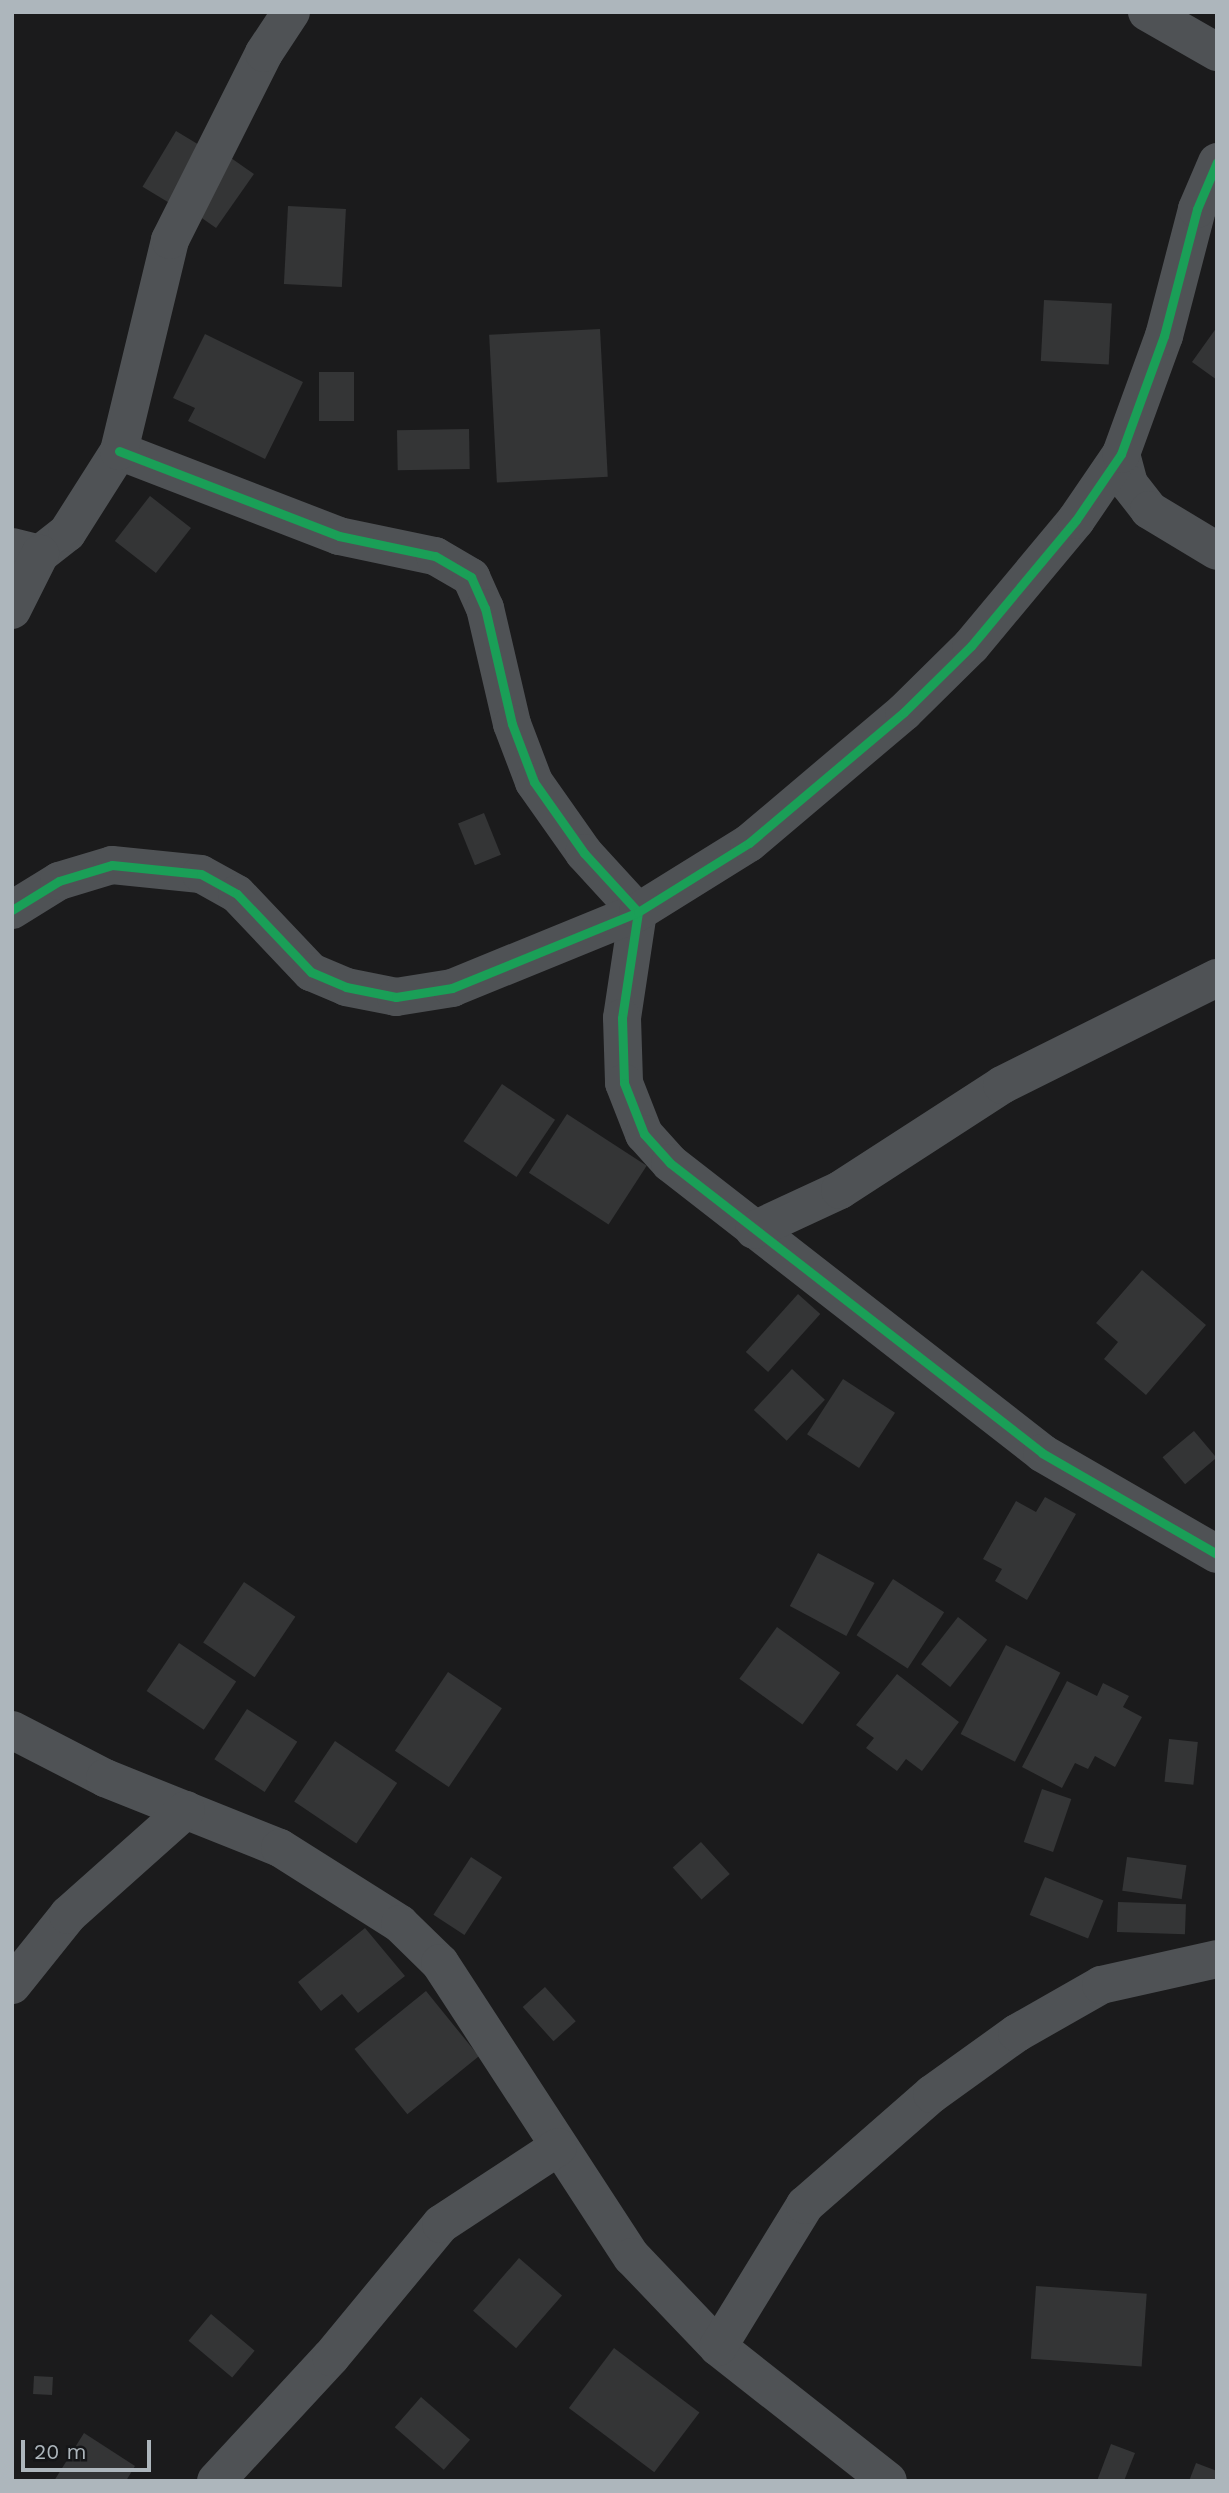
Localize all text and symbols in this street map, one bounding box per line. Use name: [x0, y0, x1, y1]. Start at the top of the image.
scale bar: [24, 2426, 154, 2470]
text: 20 m: [34, 2439, 86, 2464]

